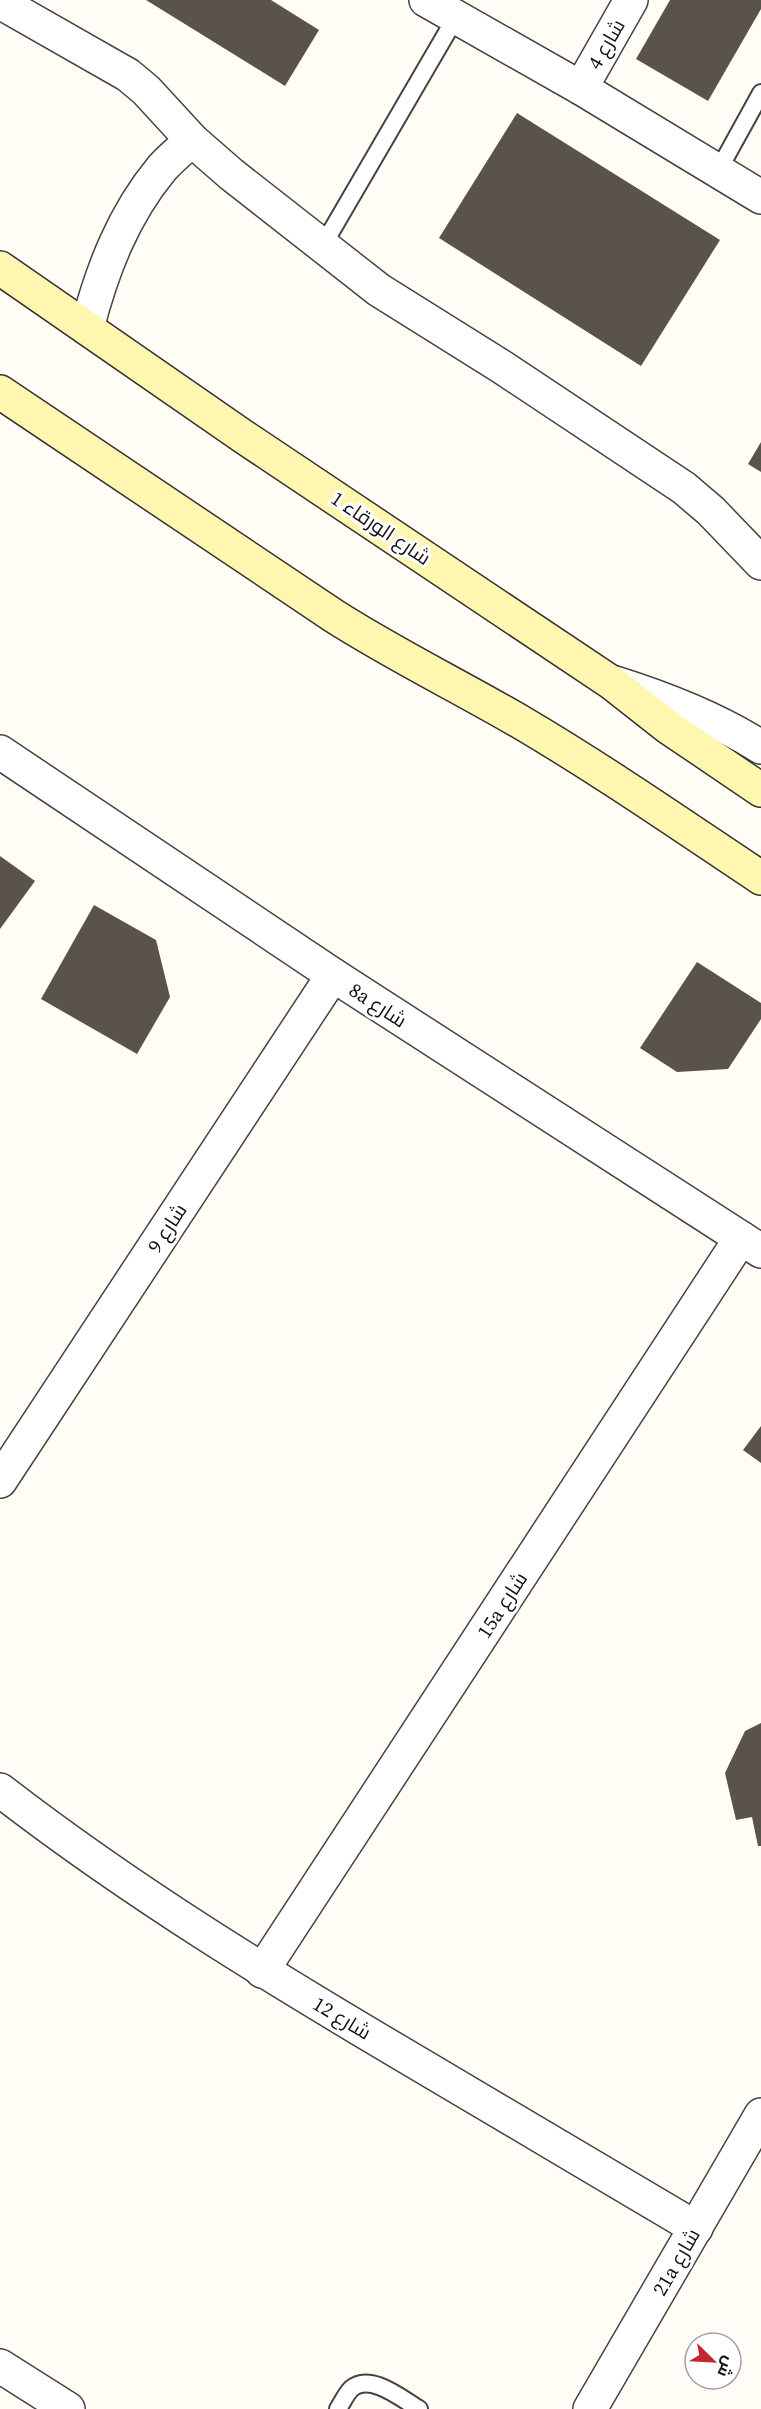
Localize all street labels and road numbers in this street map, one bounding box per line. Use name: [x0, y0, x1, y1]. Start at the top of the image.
street label: شارع 4: [581, 14, 631, 74]
street label: شارع الورقاء 1: [326, 484, 436, 572]
street label: 8a شارع: [344, 976, 412, 1034]
street label: شارع 9: [141, 1198, 193, 1258]
street label: 15a شارع: [470, 1567, 534, 1643]
street label: شارع 12: [308, 1990, 376, 2046]
street label: 21a شارع: [645, 2223, 707, 2301]

